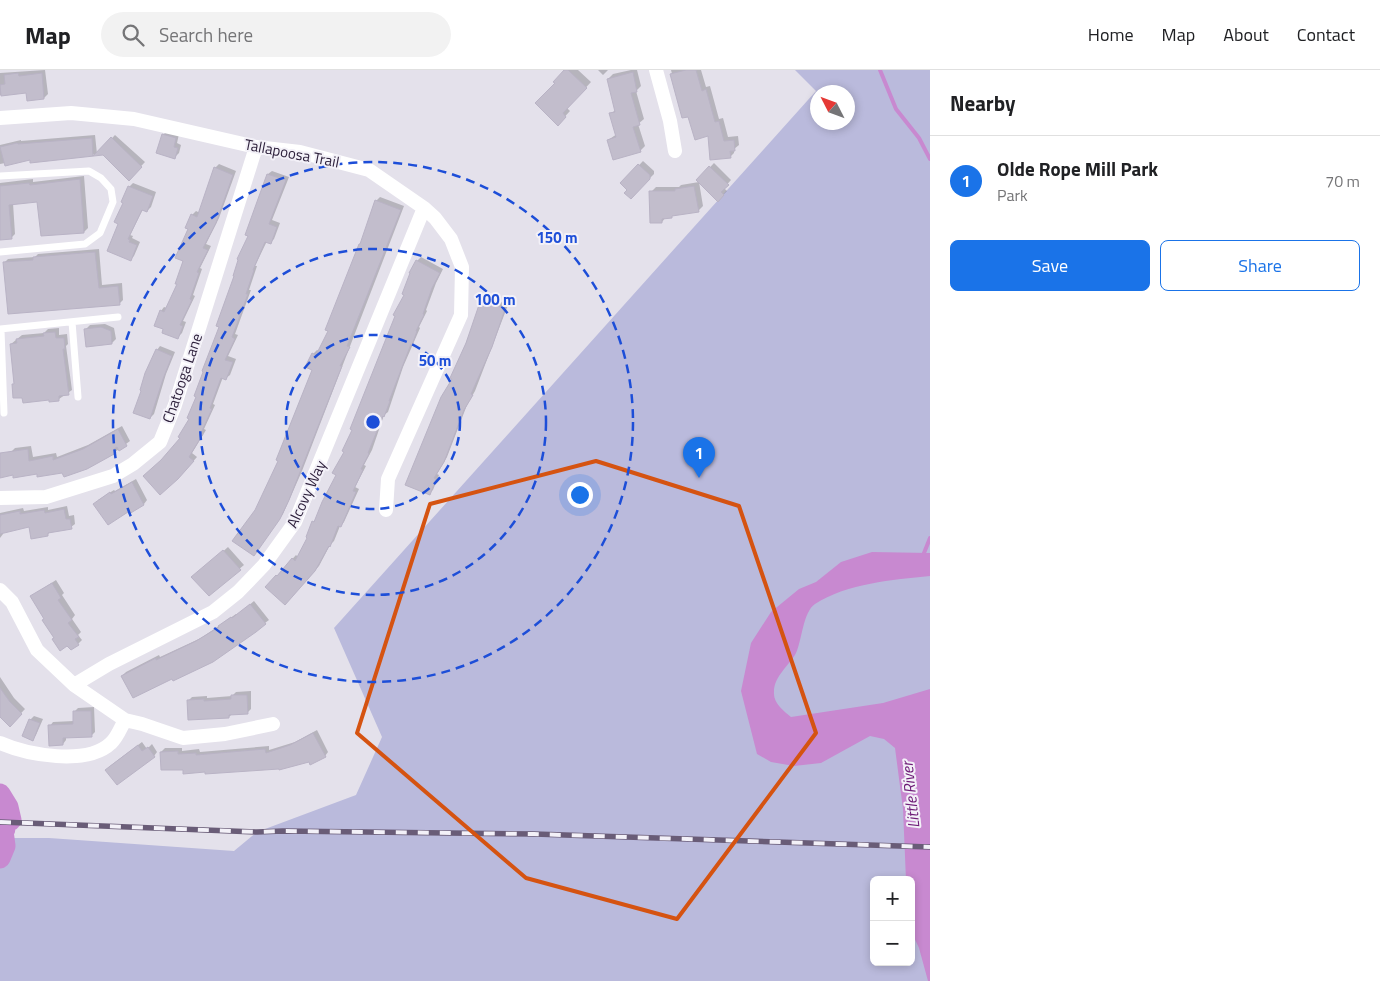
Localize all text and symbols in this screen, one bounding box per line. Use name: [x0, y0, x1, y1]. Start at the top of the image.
search box: [101, 12, 451, 57]
text: Map: [25, 17, 71, 53]
text: Search here: [159, 20, 253, 49]
icon: search: [119, 21, 147, 49]
text: Home: [1088, 21, 1134, 48]
text: Map: [1162, 21, 1195, 48]
text: About: [1223, 21, 1269, 48]
text: Contact: [1297, 21, 1355, 48]
north arrow: [810, 85, 855, 130]
text: Nearby: [950, 87, 1015, 119]
street label: Tallapoosa Trail: [243, 133, 341, 173]
text: Olde Rope Mill Park: [997, 154, 1158, 183]
text: 1: [962, 169, 970, 193]
text: 70 m: [1325, 169, 1360, 193]
text: Park: [997, 183, 1028, 207]
text: 150 m: [536, 226, 578, 249]
button: Save: [950, 240, 1150, 291]
button: Share: [1160, 240, 1360, 291]
text: 100 m: [474, 288, 516, 311]
street label: Chatooga Lane: [156, 330, 208, 426]
text: 50 m: [419, 349, 451, 372]
centre of rings: [364, 413, 382, 431]
pin: 1: [683, 437, 715, 478]
street label: Alcovy Way: [280, 456, 332, 532]
your location: [567, 482, 593, 508]
water label: Little River: [894, 759, 925, 829]
map controls: [870, 876, 915, 966]
button: +: [870, 876, 915, 921]
button: −: [870, 921, 915, 966]

